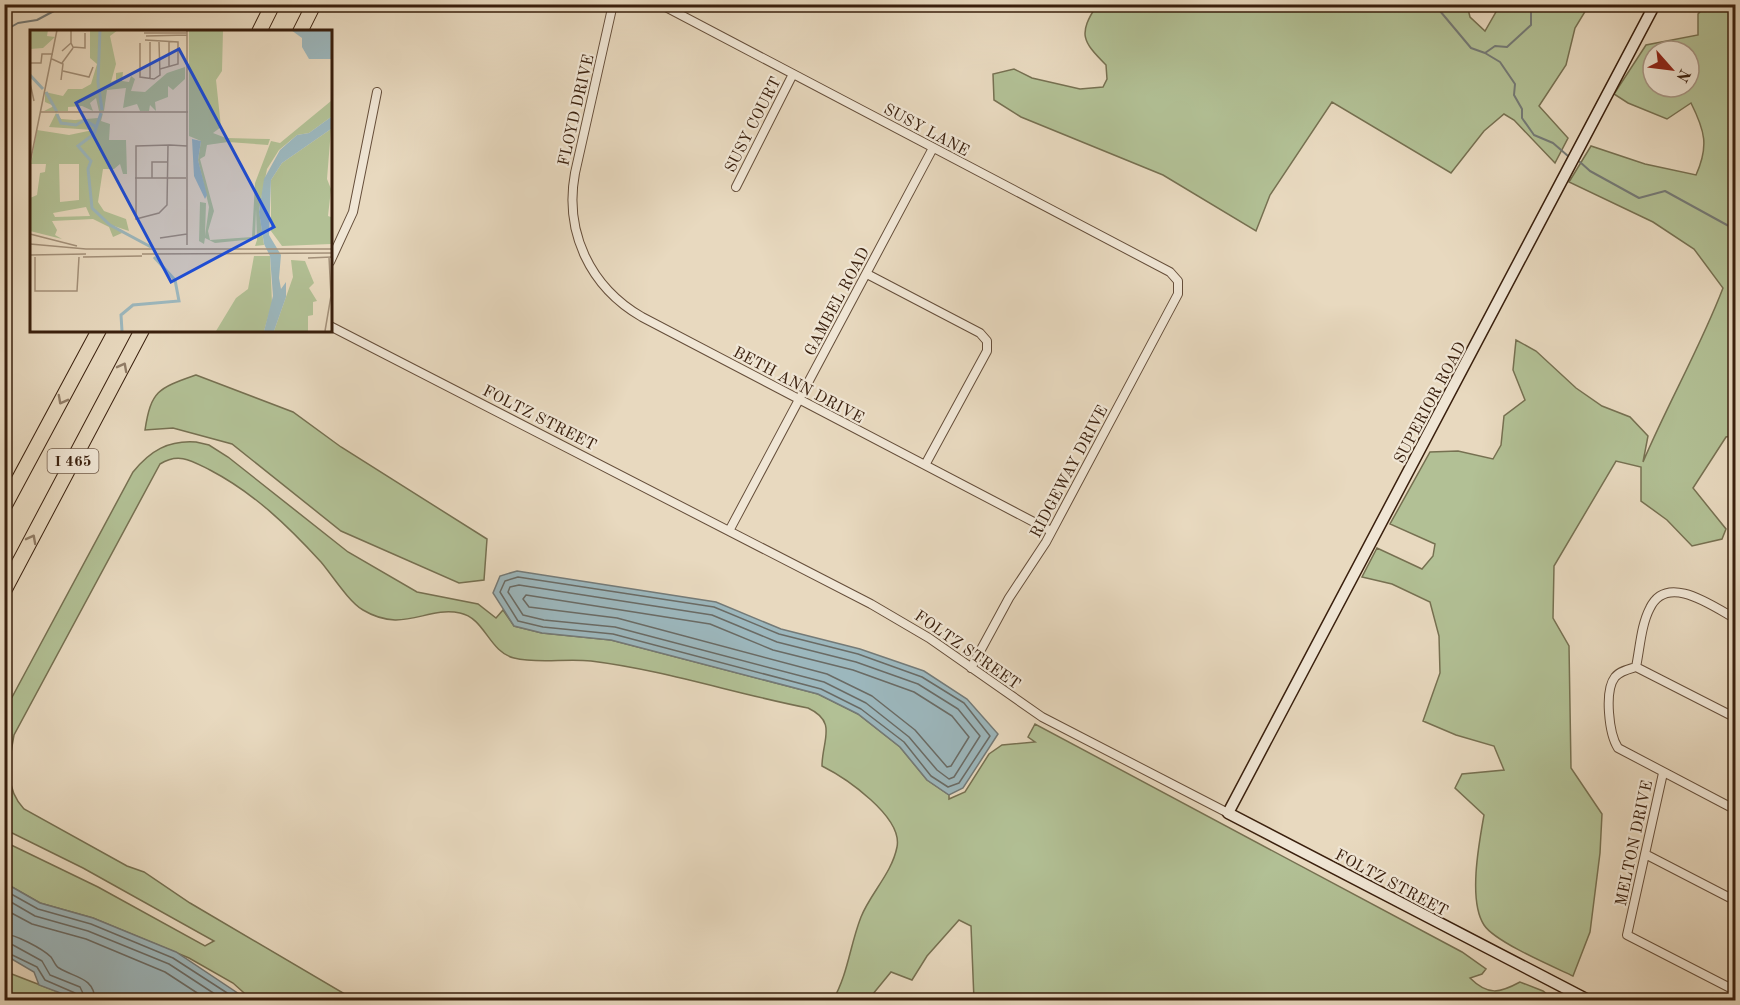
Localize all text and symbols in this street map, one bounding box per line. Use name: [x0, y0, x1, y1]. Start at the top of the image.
inset map: [30, 30, 332, 332]
north arrow: [1641, 39, 1701, 99]
street label: FLOYD DRIVE: [556, 53, 598, 168]
text: N: [1672, 66, 1692, 85]
street label: SUSY COURT: [723, 75, 785, 175]
street label: SUSY LANE: [881, 102, 971, 160]
street label: GAMBEL ROAD: [802, 245, 873, 359]
street label: SUPERIOR ROAD: [1392, 339, 1470, 466]
street label: BETH ANN DRIVE: [730, 345, 866, 427]
one-way arrow: [115, 362, 127, 373]
street label: FOLTZ STREET: [480, 383, 599, 454]
one-way arrow: [58, 394, 69, 404]
street label: RIDGEWAY DRIVE: [1028, 403, 1111, 541]
road number: I 465: [48, 449, 98, 473]
one-way arrow: [25, 535, 36, 546]
street label: FOLTZ STREET: [911, 608, 1023, 693]
street label: MELTON DRIVE: [1614, 779, 1656, 908]
street label: FOLTZ STREET: [1332, 847, 1450, 920]

